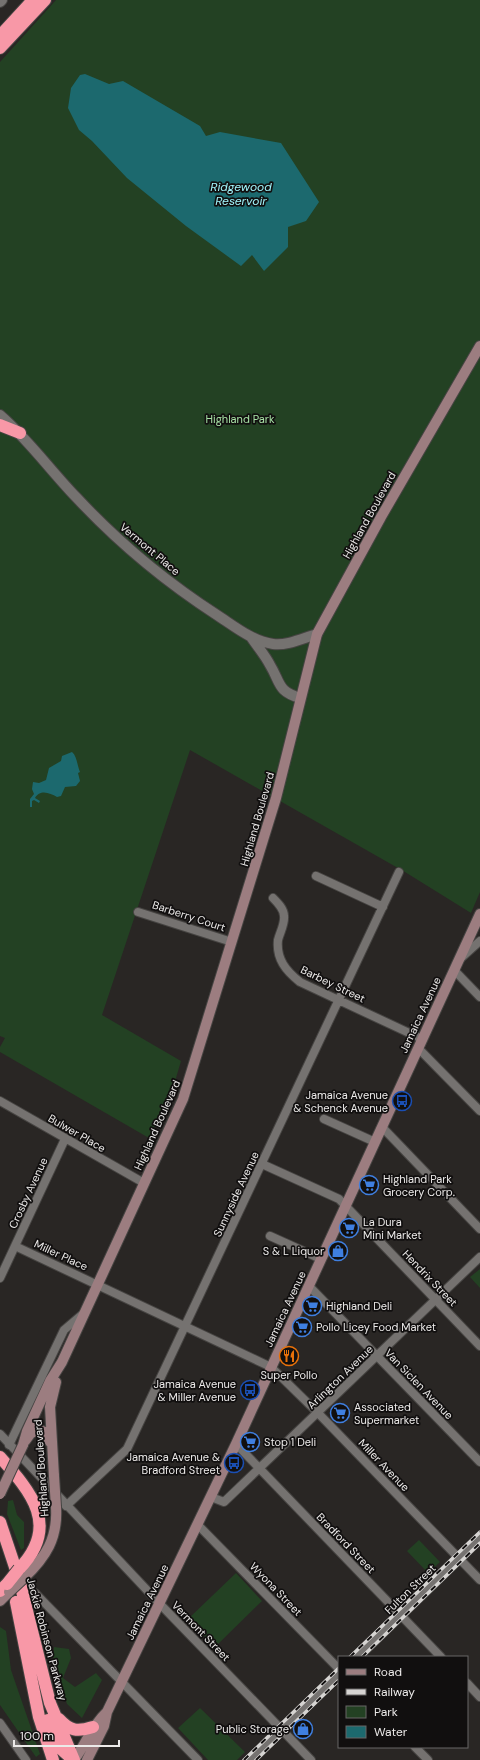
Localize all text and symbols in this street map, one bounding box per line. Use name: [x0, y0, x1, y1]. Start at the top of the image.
water label: Ridgewood Reservoir: [210, 179, 272, 209]
park label: Highland Park: [206, 412, 275, 426]
street label: Highland Boulevard: [339, 469, 399, 561]
street label: Vermont Place: [117, 520, 183, 578]
street label: Highland Boulevard: [237, 770, 277, 868]
street label: Barberry Court: [151, 898, 227, 934]
street label: Barbey Street: [299, 962, 367, 1006]
street label: Jamaica Avenue: [396, 975, 444, 1055]
street label: Highland Boulevard: [131, 1078, 183, 1172]
place label: Jamaica Avenue & Schenck Avenue: [293, 1088, 388, 1115]
bus stop icon: Jamaica Avenue & Schenck Avenue: [391, 1090, 413, 1112]
street label: Bulwer Place: [46, 1111, 108, 1155]
street label: Sunnyside Avenue: [210, 1149, 262, 1239]
street label: Crosby Avenue: [5, 1155, 51, 1231]
place label: Highland Park Grocery Corp.: [383, 1172, 455, 1199]
supermarket icon: Highland Park Grocery Corp.: [358, 1174, 380, 1196]
place label: La Dura Mini Market: [363, 1215, 422, 1242]
supermarket icon: La Dura Mini Market: [338, 1217, 360, 1239]
street label: Miller Place: [32, 1237, 90, 1273]
shop icon: S & L Liquor: [327, 1240, 349, 1262]
place label: S & L Liquor: [263, 1244, 324, 1258]
street label: Hendrix Street: [400, 1247, 460, 1309]
street label: Jamaica Avenue: [261, 1269, 309, 1349]
supermarket icon: Highland Deli: [301, 1295, 323, 1317]
place label: Highland Deli: [326, 1299, 392, 1313]
supermarket icon: Pollo Licey Food Market: [291, 1316, 313, 1338]
place label: Pollo Licey Food Market: [316, 1320, 436, 1334]
street label: Arlington Avenue: [304, 1342, 376, 1412]
restaurant icon: Super Pollo: [278, 1345, 300, 1367]
street label: Van Siclen Avenue: [382, 1346, 456, 1422]
place label: Super Pollo: [261, 1368, 317, 1382]
place label: Jamaica Avenue & Miller Avenue: [154, 1377, 236, 1404]
bus stop icon: Jamaica Avenue & Miller Avenue: [239, 1379, 261, 1401]
place label: Associated Supermarket: [354, 1400, 419, 1427]
supermarket icon: Associated Supermarket: [329, 1402, 351, 1424]
street label: Highland Boulevard: [31, 1419, 51, 1517]
supermarket icon: Stop 1 Deli: [239, 1431, 261, 1453]
place label: Stop 1 Deli: [264, 1435, 316, 1449]
street label: Miller Avenue: [356, 1436, 412, 1494]
place label: Jamaica Avenue & Bradford Street: [127, 1450, 220, 1477]
bus stop icon: Jamaica Avenue & Bradford Street: [223, 1452, 245, 1474]
street label: Bradford Street: [314, 1510, 378, 1576]
street label: Wyona Street: [247, 1559, 305, 1619]
street label: Fulton Street: [381, 1561, 439, 1617]
street label: Jamaica Avenue: [123, 1562, 171, 1642]
street label: Jackie Robinson Parkway: [24, 1576, 70, 1702]
street label: Vermont Street: [169, 1598, 233, 1664]
legend: [338, 1656, 468, 1748]
text: Road: [374, 1664, 402, 1680]
text: Railway: [374, 1684, 415, 1700]
text: Park: [374, 1704, 398, 1720]
shop icon: Public Storage: [292, 1718, 314, 1740]
scale bar: [14, 1722, 119, 1748]
place label: Public Storage: [216, 1722, 289, 1736]
text: Water: [374, 1724, 408, 1740]
text: 100 m: [20, 1728, 54, 1744]

